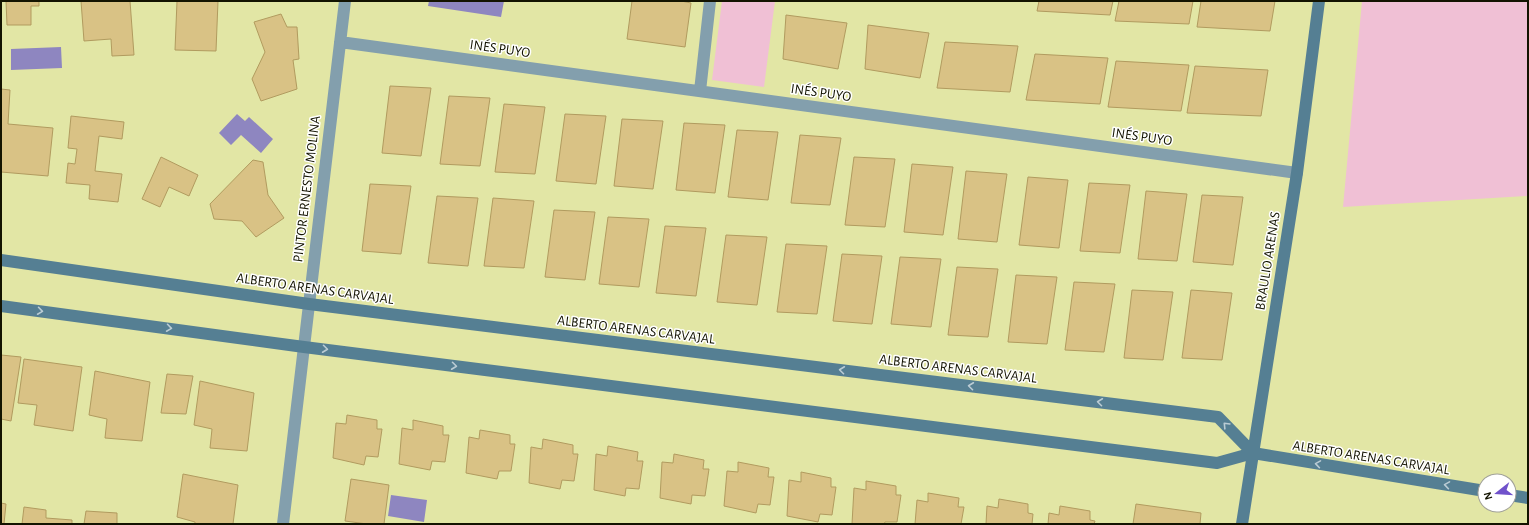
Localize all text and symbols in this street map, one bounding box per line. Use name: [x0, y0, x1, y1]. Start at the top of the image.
street label: INÉS PUYO: [469, 35, 532, 60]
street label: INÉS PUYO: [790, 79, 853, 104]
street label: PINTOR ERNESTO MOLINA: [291, 115, 323, 263]
street label: INÉS PUYO: [1111, 123, 1174, 148]
street label: BRAULIO ARENAS: [1253, 211, 1283, 311]
street label: ALBERTO ARENAS CARVAJAL: [235, 271, 395, 307]
one-way arrow: [37, 306, 43, 315]
street label: ALBERTO ARENAS CARVAJAL: [556, 313, 716, 347]
one-way arrow: [165, 324, 172, 333]
one-way arrow: [322, 344, 328, 353]
street label: ALBERTO ARENAS CARVAJAL: [878, 352, 1038, 386]
one-way arrow: [451, 361, 457, 370]
one-way arrow: [839, 366, 845, 375]
one-way arrow: [968, 382, 974, 391]
one-way arrow: [1097, 398, 1104, 407]
one-way arrow: [1223, 422, 1231, 430]
street label: ALBERTO ARENAS CARVAJAL: [1291, 439, 1451, 477]
one-way arrow: [1315, 460, 1321, 469]
north arrow: [1477, 473, 1517, 513]
one-way arrow: [1443, 481, 1450, 490]
text: N: [1482, 491, 1494, 501]

